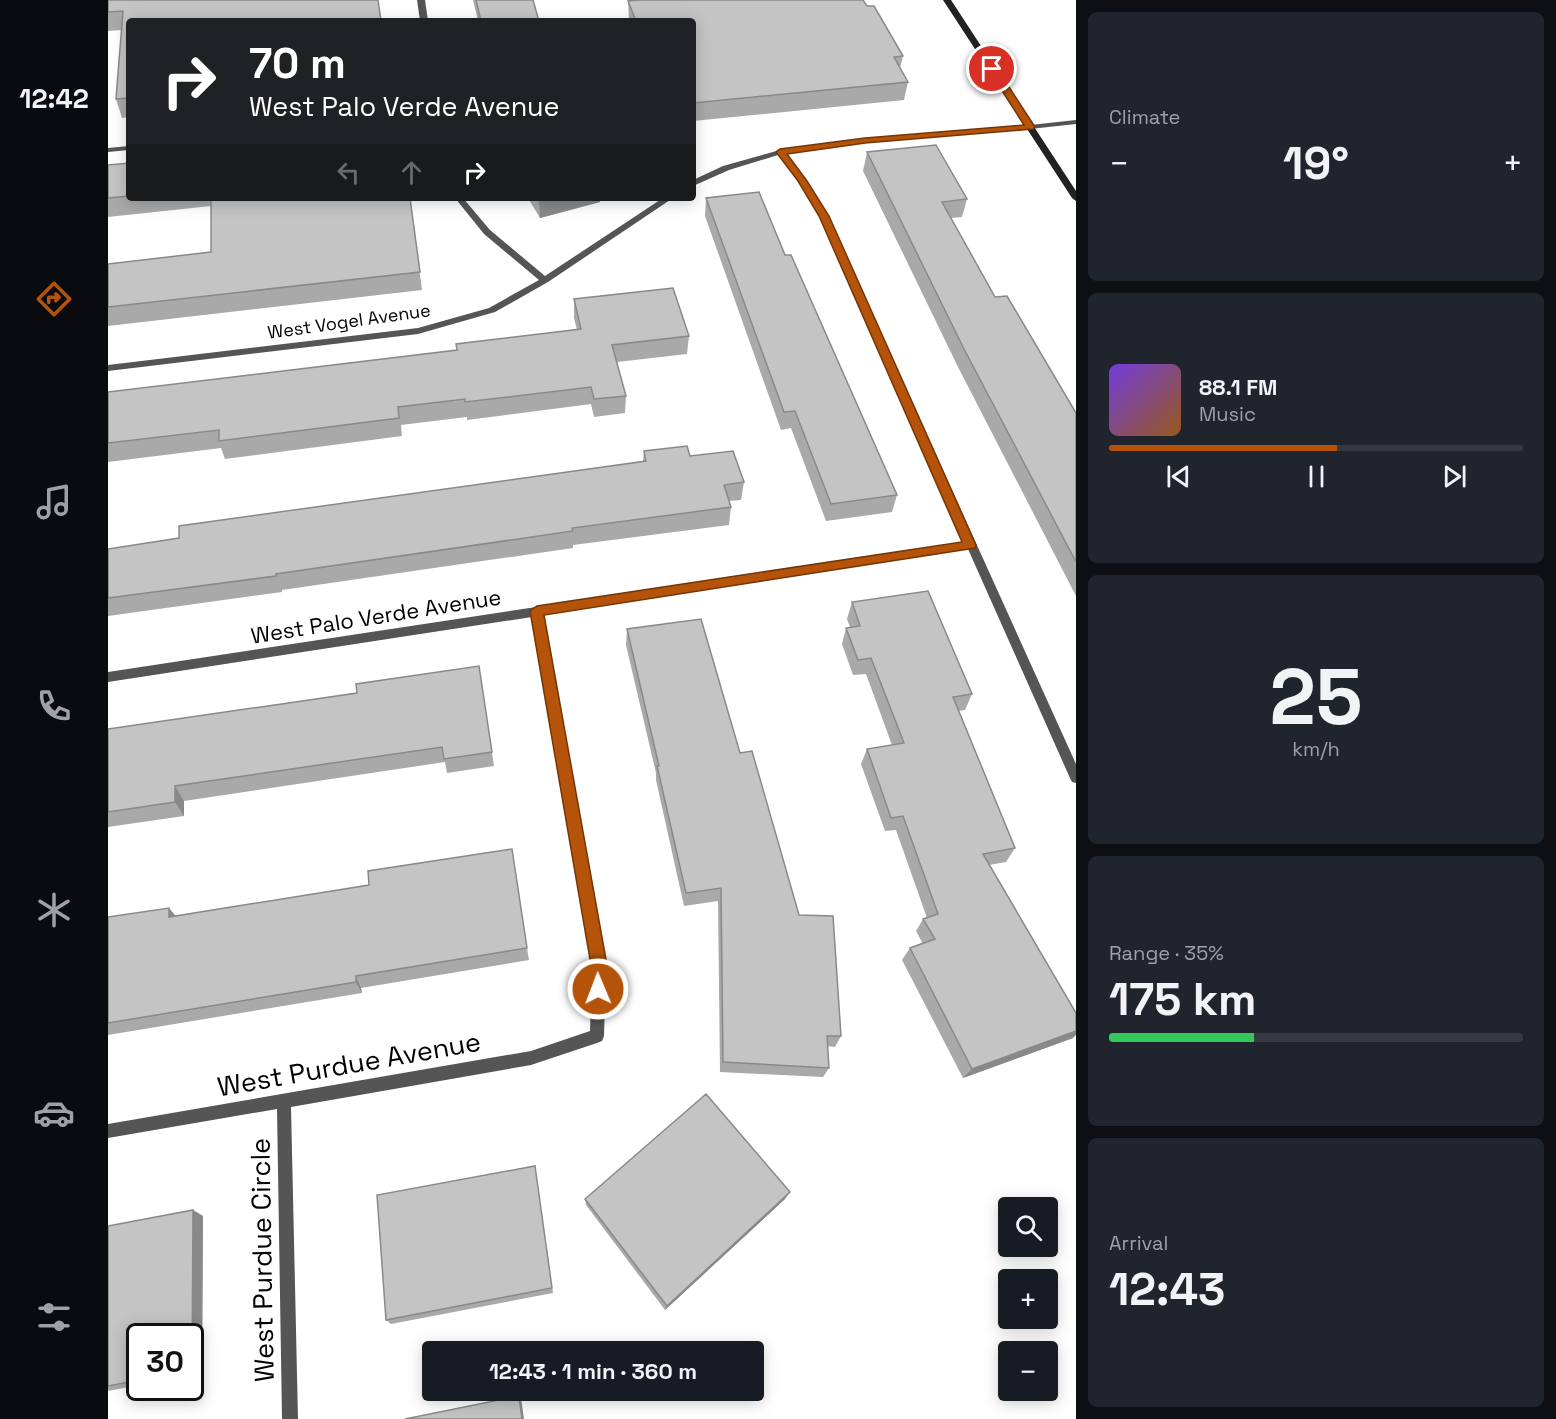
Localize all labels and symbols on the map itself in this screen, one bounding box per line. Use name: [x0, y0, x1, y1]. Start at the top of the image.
pin: [966, 43, 1017, 94]
street label: West Vogel Avenue: [266, 298, 432, 344]
street label: West Palo Verde Avenue: [249, 582, 503, 650]
position arrow: [566, 957, 630, 1021]
street label: West Purdue Avenue: [215, 1024, 483, 1104]
street label: West Purdue Circle: [242, 1138, 282, 1382]
speed limit sign: 30: [126, 1323, 204, 1401]

